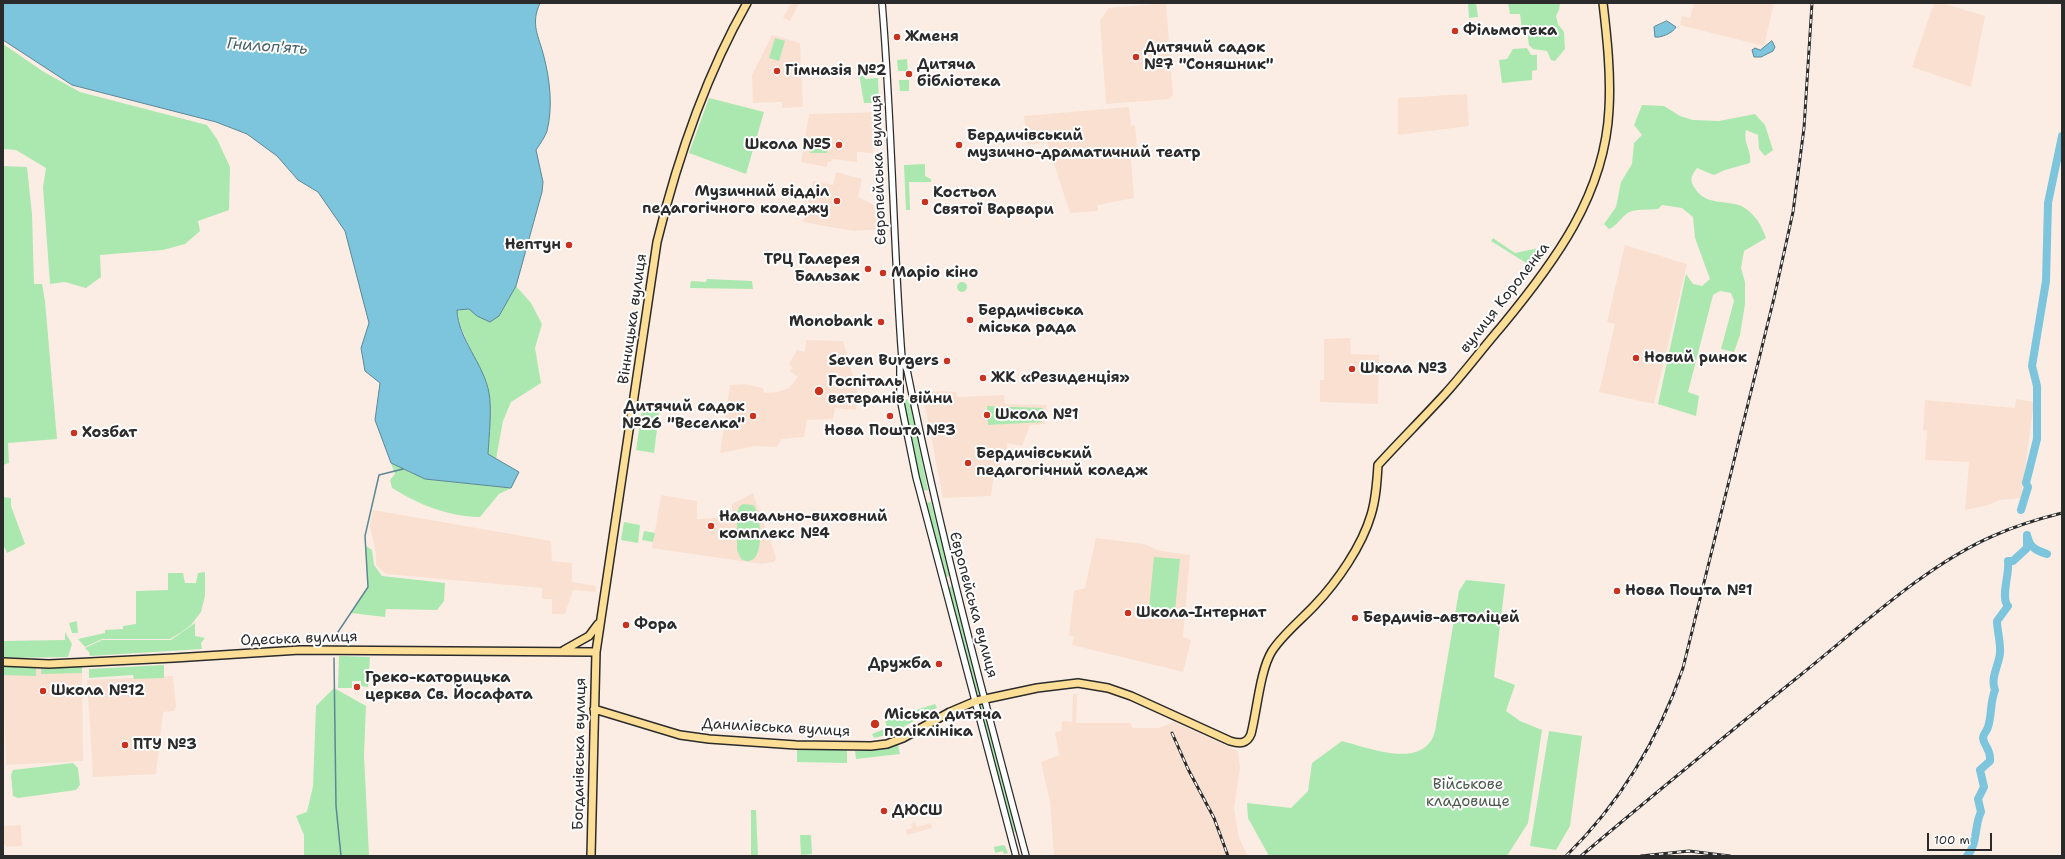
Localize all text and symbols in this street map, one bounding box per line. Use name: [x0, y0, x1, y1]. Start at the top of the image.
place label: Фільмотека: [1463, 22, 1557, 40]
marker: Фільмотека: [1450, 26, 1460, 36]
place label: Жменя: [905, 28, 959, 46]
marker: Жменя: [892, 32, 902, 42]
water label: Гнилоп'ять: [226, 35, 308, 59]
place label: Дитячий садок №7 "Соняшник": [1144, 39, 1274, 74]
marker: Дитячий садок №7 "Соняшник": [1131, 52, 1141, 62]
place label: Дитяча бібліотека: [917, 56, 1000, 91]
place label: Гімназія №2: [785, 62, 887, 80]
marker: Гімназія №2: [772, 66, 782, 76]
marker: Дитяча бібліотека: [904, 69, 914, 79]
street label: Європейська вулиця: [867, 94, 891, 246]
place label: Бердичівський музично-драматичний театр: [967, 127, 1200, 162]
place label: Школа №5: [745, 136, 831, 154]
marker: Школа №5: [834, 140, 844, 150]
marker: Бердичівський музично-драматичний театр: [954, 140, 964, 150]
place label: Музичний відділ педагогічного коледжу: [642, 183, 829, 218]
place label: Костьол Святої Варвари: [933, 184, 1054, 219]
marker: Музичний відділ педагогічного коледжу: [832, 196, 842, 206]
marker: Костьол Святої Варвари: [920, 197, 930, 207]
place label: Нептун: [505, 236, 561, 254]
street label: вулиця Короленка: [1456, 239, 1554, 357]
marker: Нептун: [564, 240, 574, 250]
place label: ТРЦ Галерея Бальзак: [764, 251, 860, 286]
street label: Вінницька вулиця: [615, 253, 651, 385]
marker: ТРЦ Галерея Бальзак: [863, 264, 873, 274]
place label: Маріо кіно: [891, 264, 978, 282]
marker: Маріо кіно: [878, 268, 888, 278]
place label: Бердичівська міська рада: [978, 302, 1084, 337]
place label: Monobank: [789, 313, 873, 331]
marker: Бердичівська міська рада: [965, 315, 975, 325]
marker: Monobank: [876, 317, 886, 327]
place label: Новий ринок: [1644, 349, 1747, 367]
place label: Seven Burgers: [828, 352, 939, 370]
marker: Новий ринок: [1631, 353, 1641, 363]
marker: Seven Burgers: [942, 356, 952, 366]
place label: Школа №3: [1360, 360, 1447, 378]
marker: Школа №3: [1347, 364, 1357, 374]
place label: ЖК «Резиденція»: [991, 369, 1130, 387]
place label: Госпіталь ветеранів війни: [828, 373, 953, 408]
marker: ЖК «Резиденція»: [978, 373, 988, 383]
marker: Госпіталь ветеранів війни: [813, 385, 825, 397]
place label: Дитячий садок №26 "Веселка": [622, 398, 745, 433]
place label: Школа №1: [995, 406, 1079, 424]
marker: Школа №1: [982, 410, 992, 420]
marker: Дитячий садок №26 "Веселка": [748, 411, 758, 421]
marker: Нова Пошта №3: [885, 411, 895, 421]
place label: Нова Пошта №3: [824, 422, 956, 440]
place label: Хозбат: [82, 424, 137, 442]
marker: Хозбат: [69, 428, 79, 438]
place label: Бердичівський педагогічний коледж: [976, 445, 1148, 480]
marker: Бердичівський педагогічний коледж: [963, 458, 973, 468]
place label: Навчально-виховний комплекс №4: [719, 508, 887, 543]
marker: Навчально-виховний комплекс №4: [706, 521, 716, 531]
street label: Європейська вулиця: [945, 530, 1001, 680]
place label: Нова Пошта №1: [1625, 582, 1753, 600]
marker: Нова Пошта №1: [1612, 586, 1622, 596]
place label: Школа-Інтернат: [1136, 604, 1266, 622]
marker: Школа-Інтернат: [1123, 608, 1133, 618]
place label: Бердичів-автоліцей: [1363, 609, 1520, 627]
marker: Бердичів-автоліцей: [1350, 613, 1360, 623]
place label: Фора: [634, 616, 677, 634]
marker: Фора: [621, 620, 631, 630]
street label: Одеська вулиця: [240, 628, 358, 650]
place label: Дружба: [868, 655, 931, 673]
marker: Дружба: [934, 659, 944, 669]
place label: Греко-каторицька церква Св. Йосафата: [365, 669, 533, 704]
street label: Богданівська вулиця: [570, 677, 590, 831]
place label: Школа №12: [51, 682, 145, 700]
marker: Греко-каторицька церква Св. Йосафата: [352, 682, 362, 692]
marker: Школа №12: [38, 686, 48, 696]
place label: Міська дитяча поліклініка: [884, 706, 1001, 741]
street label: Данилівська вулиця: [701, 715, 851, 741]
marker: Міська дитяча поліклініка: [869, 718, 881, 730]
place label: ПТУ №3: [133, 736, 197, 754]
marker: ПТУ №3: [120, 740, 130, 750]
park label: Військове кладовище: [1426, 776, 1510, 811]
place label: ДЮСШ: [892, 802, 943, 820]
marker: ДЮСШ: [879, 806, 889, 816]
scale bar: [1929, 825, 1994, 851]
text: 100 m: [1934, 832, 1970, 848]

